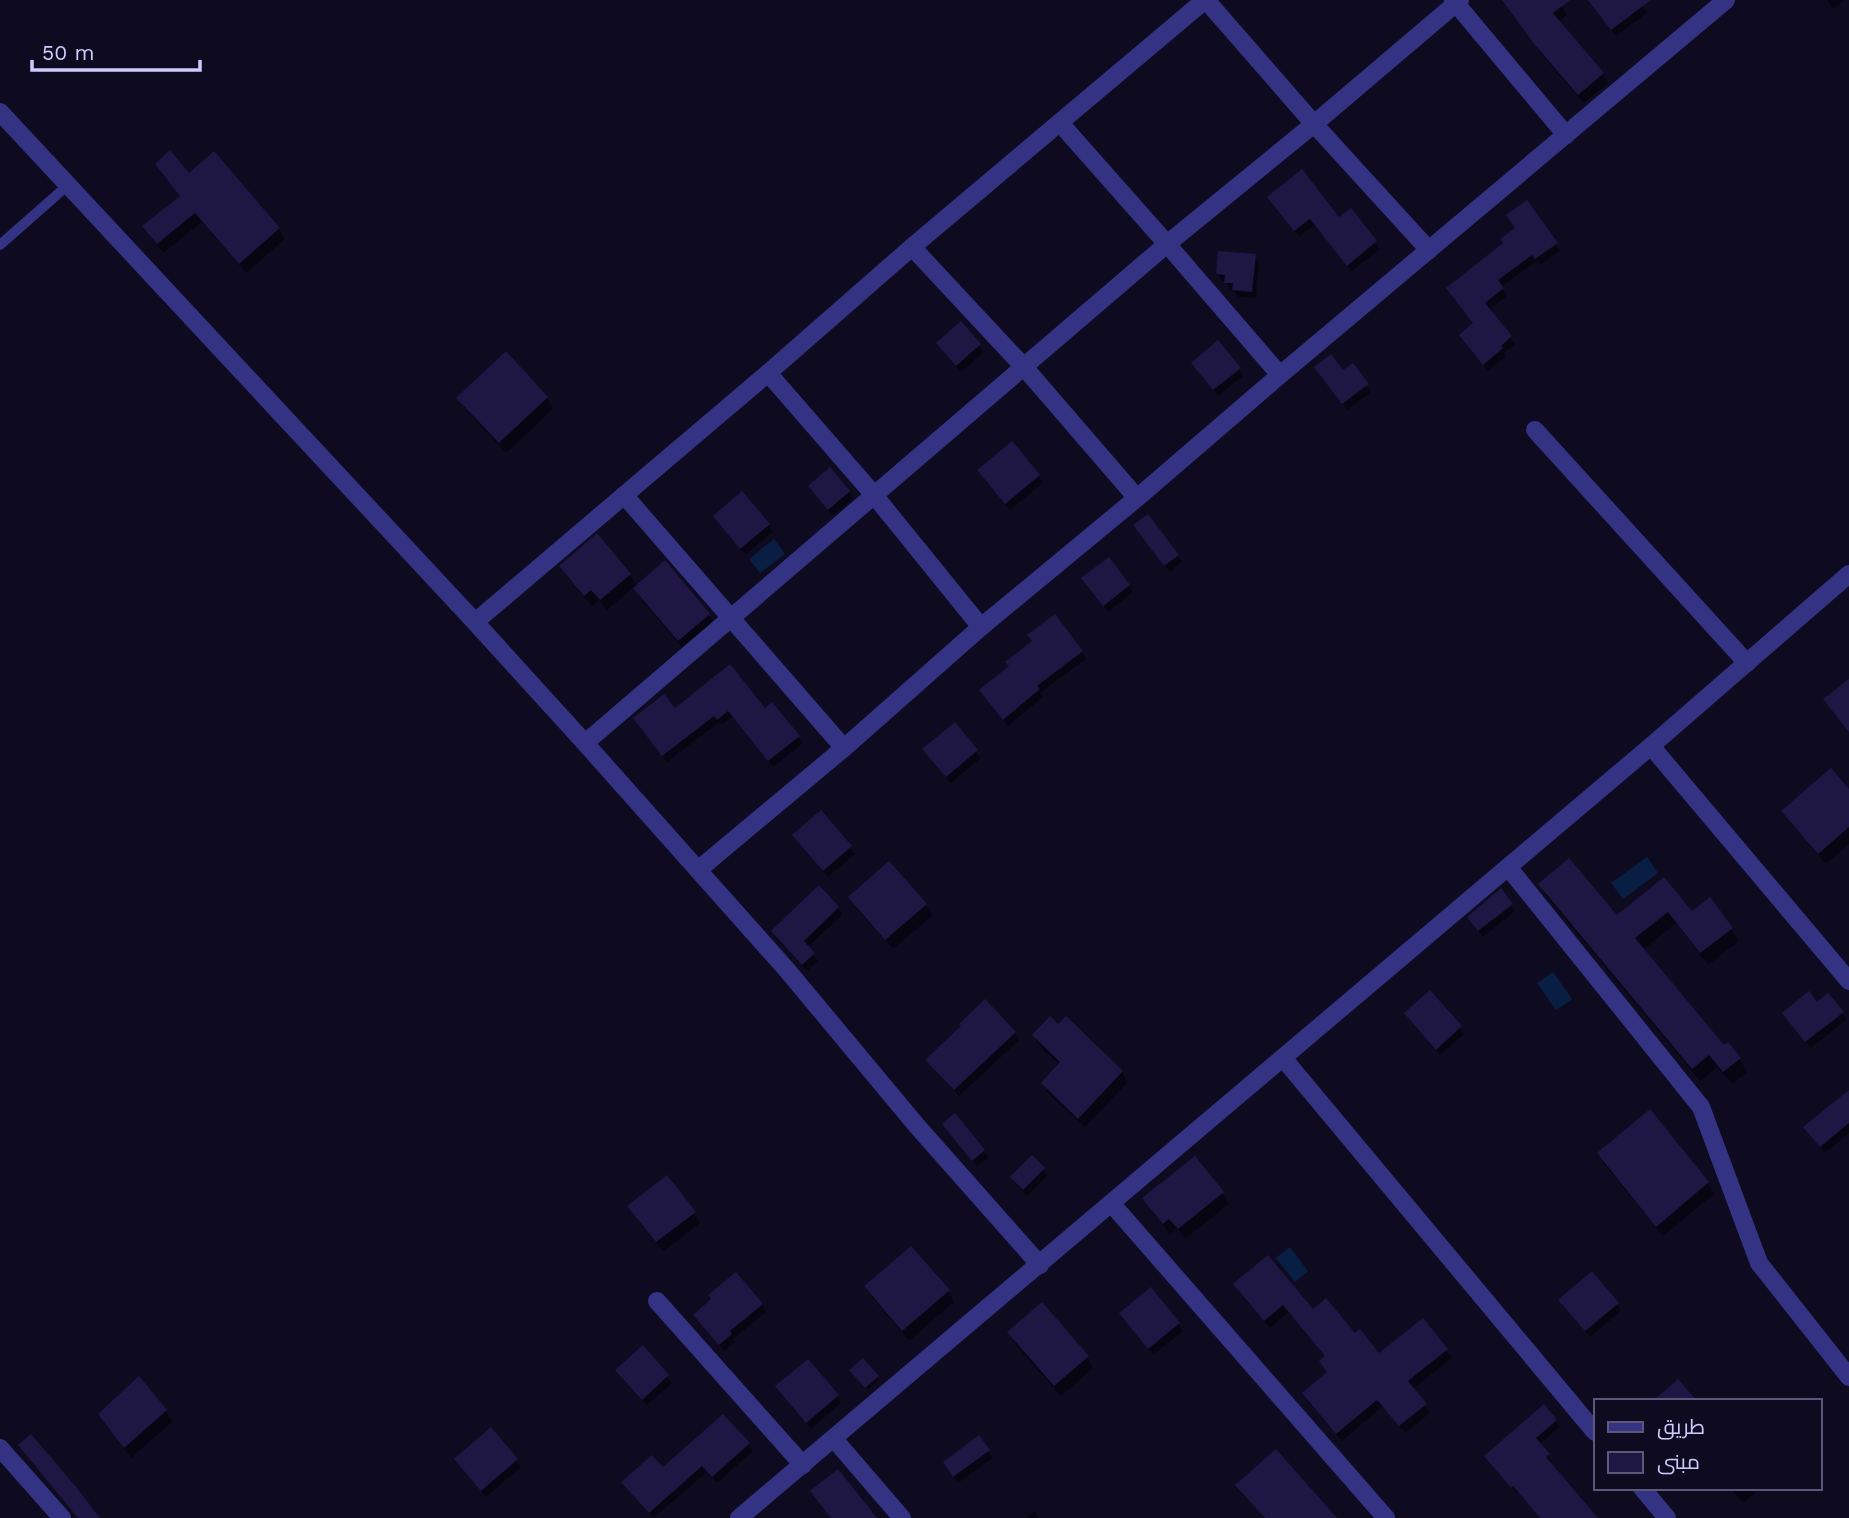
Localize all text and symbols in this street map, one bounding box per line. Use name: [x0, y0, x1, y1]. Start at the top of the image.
scale bar: [32, 28, 200, 72]
text: 50 m: [42, 40, 94, 65]
legend: [1594, 1399, 1821, 1490]
text: طريق: [1657, 1414, 1705, 1440]
text: مبنى: [1657, 1449, 1700, 1475]

